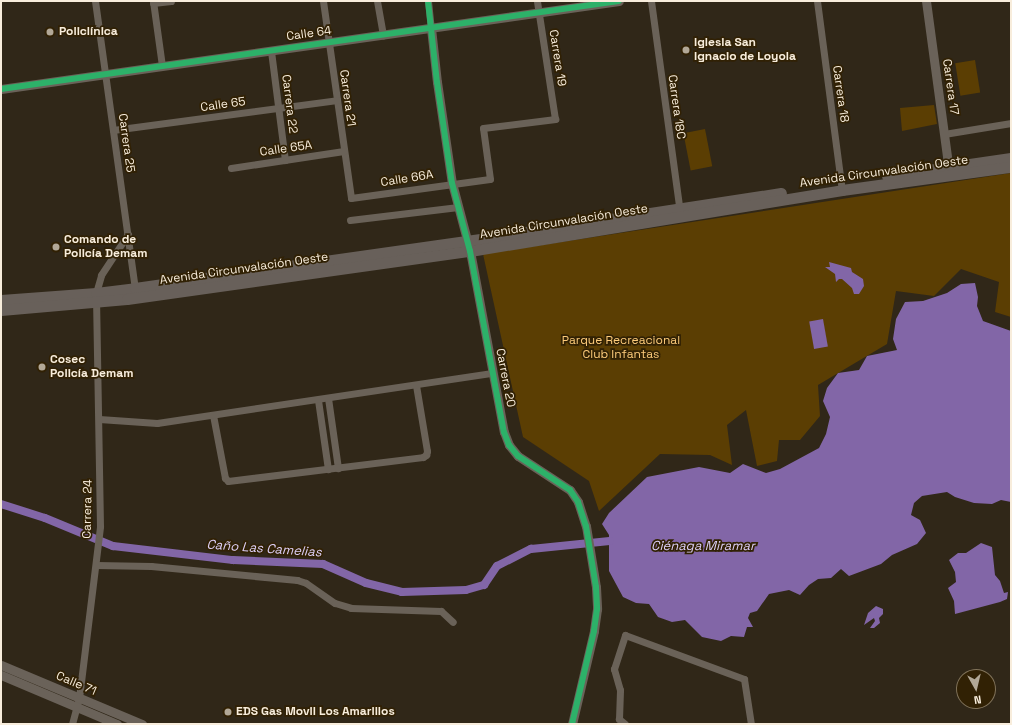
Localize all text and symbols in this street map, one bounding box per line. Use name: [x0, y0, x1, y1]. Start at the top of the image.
street label: Calle 64: [285, 24, 333, 44]
place label: Policlínica: [59, 25, 118, 39]
marker: Policlínica: [44, 26, 56, 38]
street label: Carrera 19: [545, 29, 569, 87]
place label: Iglesia San Ignacio de Loyola: [694, 36, 796, 64]
marker: Iglesia San Ignacio de Loyola: [681, 45, 691, 55]
street label: Carrera 17: [939, 58, 961, 116]
street label: Carrera 18: [829, 65, 851, 123]
street label: Carrera 21: [336, 69, 358, 127]
street label: Carrera 22: [278, 74, 300, 134]
street label: Carrera 18C: [664, 74, 688, 140]
street label: Calle 65: [200, 95, 246, 115]
street label: Carrera 25: [115, 113, 137, 173]
street label: Calle 65A: [259, 138, 313, 160]
street label: Avenida Circunvalación Oeste: [799, 153, 969, 191]
street label: Calle 66A: [380, 168, 434, 190]
street label: Avenida Circunvalación Oeste: [479, 202, 649, 242]
place label: Comando de Policía Demam: [64, 233, 147, 261]
marker: Comando de Policía Demam: [51, 242, 61, 252]
street label: Avenida Circunvalación Oeste: [159, 250, 329, 288]
park label: Parque Recreacional Club Infantas: [562, 334, 680, 362]
street label: Carrera 20: [492, 347, 518, 409]
place label: Cosec Policía Demam: [50, 353, 133, 381]
marker: Cosec Policía Demam: [37, 362, 47, 372]
street label: Carrera 24: [80, 479, 96, 539]
water label: Caño Las Camelias: [206, 537, 322, 561]
water label: Ciénaga Miramar: [651, 538, 755, 554]
street label: Calle 71: [54, 669, 98, 699]
north arrow: [956, 669, 996, 709]
text: N: [973, 692, 982, 707]
place label: EDS Gas Movil Los Amarillos: [236, 705, 395, 719]
marker: EDS Gas Movil Los Amarillos: [223, 707, 233, 717]

